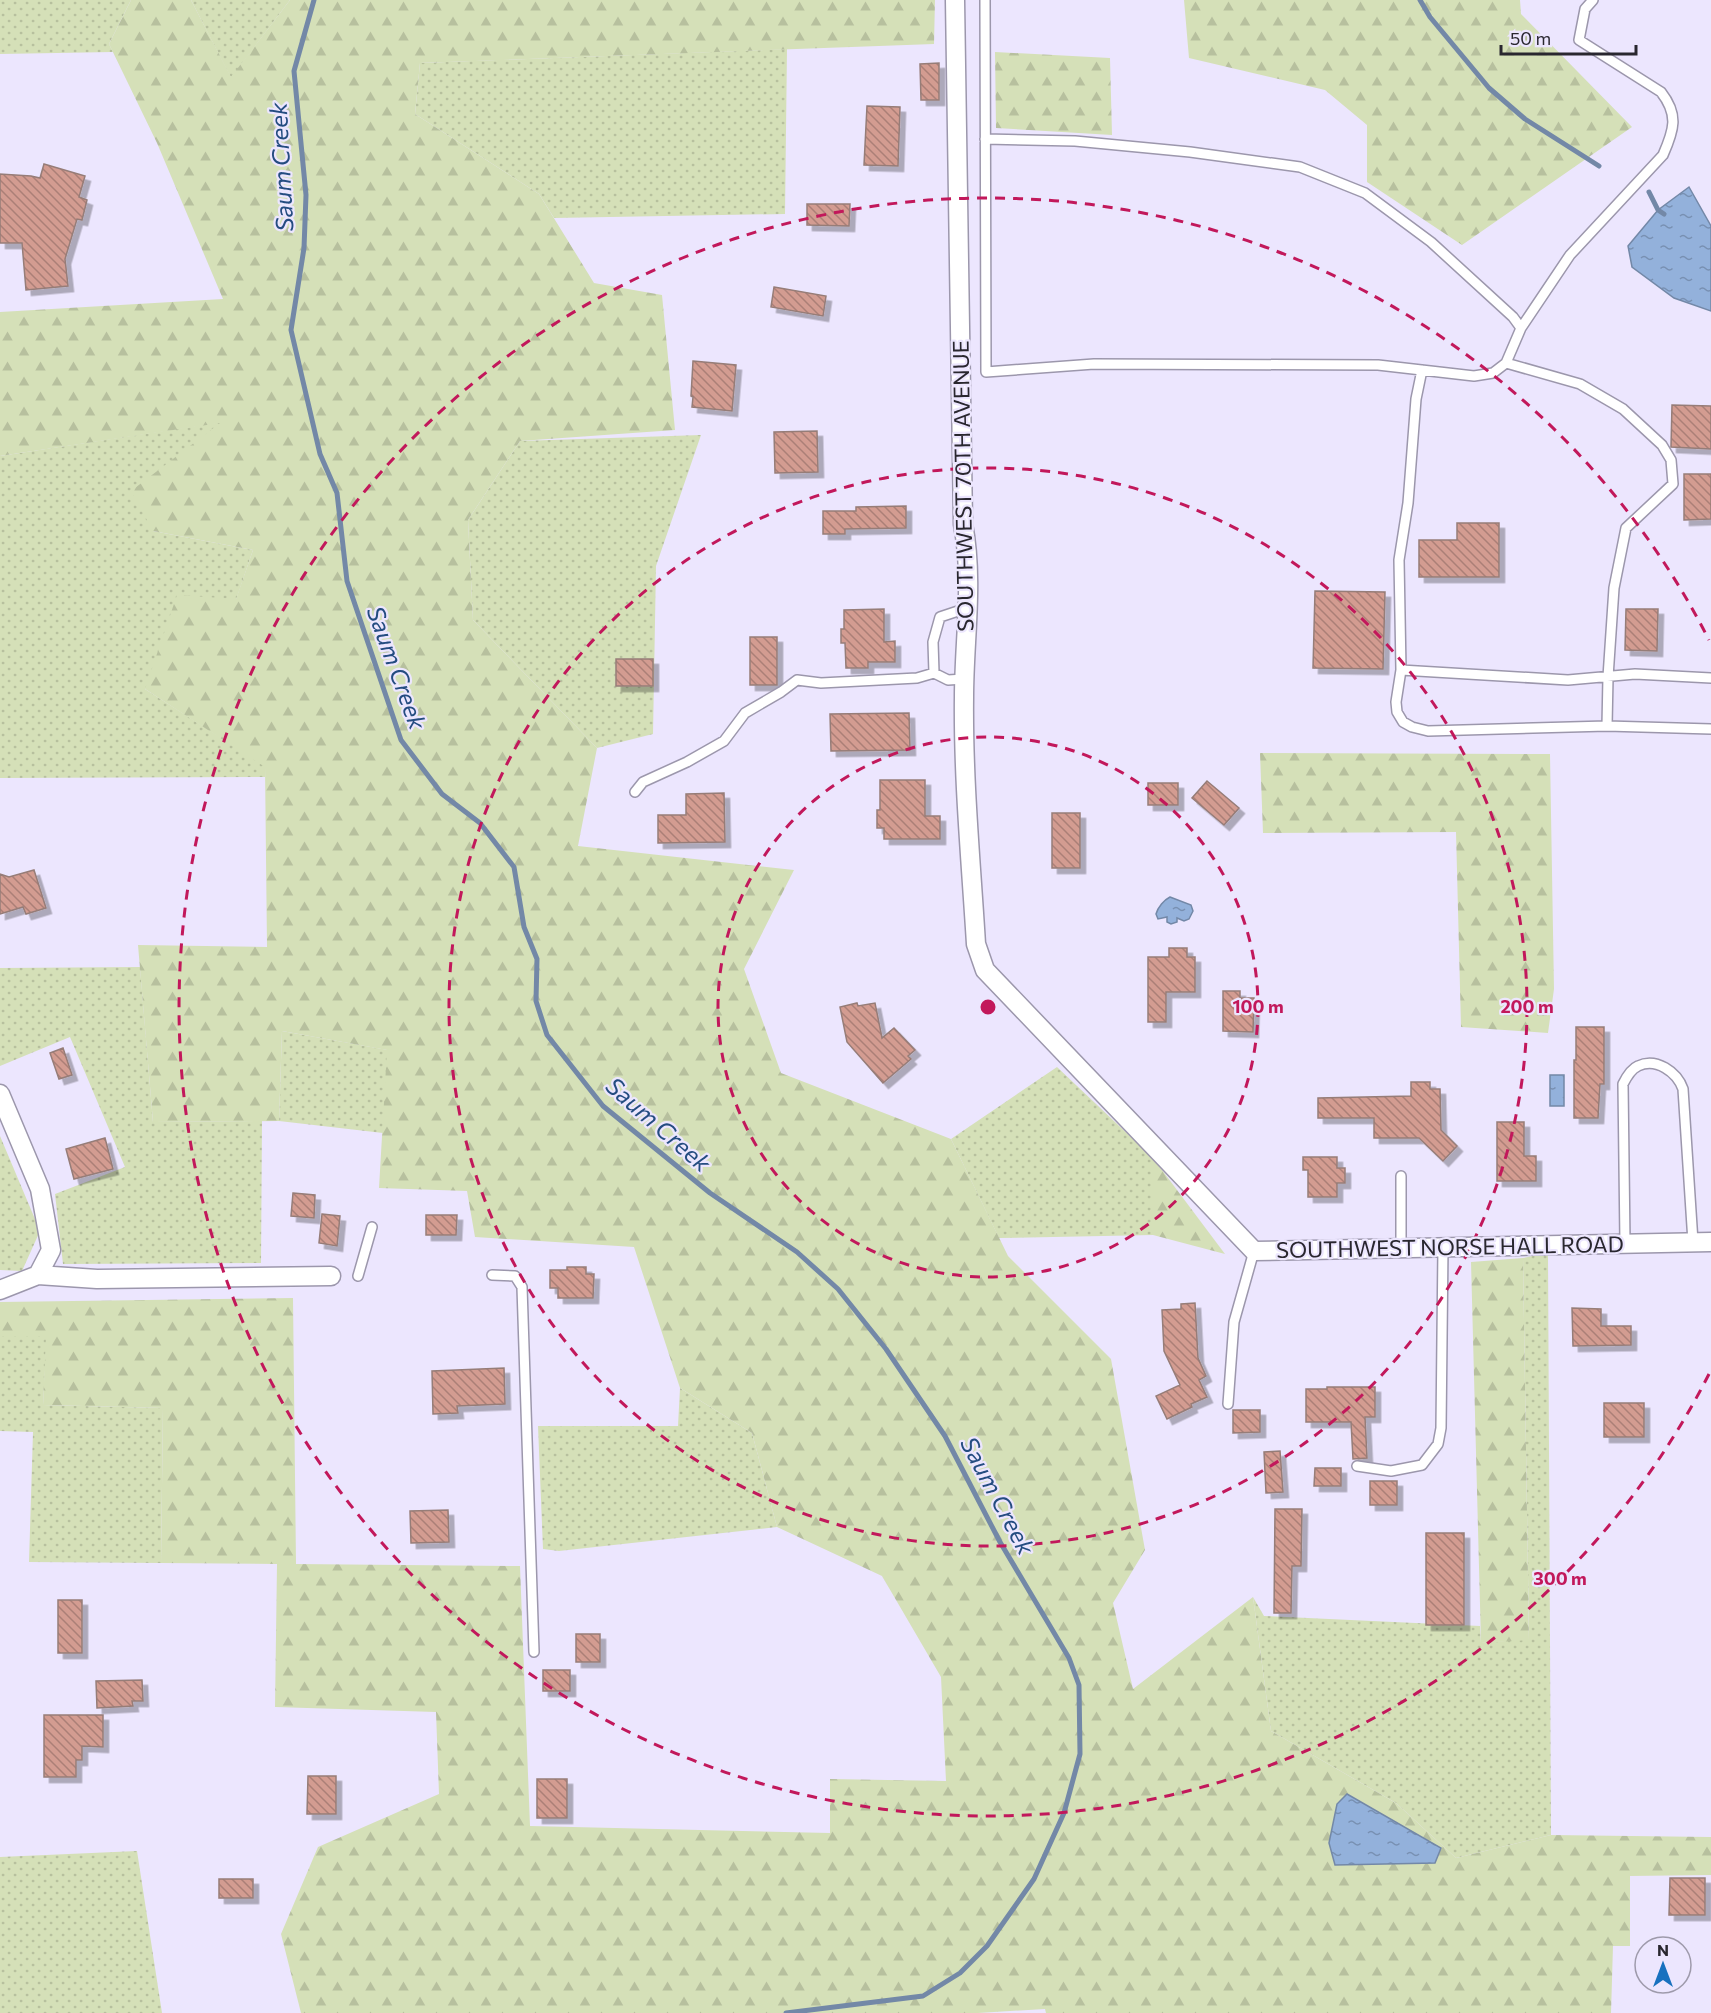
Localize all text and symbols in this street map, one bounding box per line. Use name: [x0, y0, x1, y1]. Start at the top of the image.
scale bar: [1501, 18, 1636, 56]
text: 50 m: [1510, 27, 1551, 49]
water label: Saum Creek: [263, 101, 298, 233]
street label: SOUTHWEST 70TH AVENUE: [946, 340, 979, 632]
water label: Saum Creek: [362, 602, 434, 734]
text: 100 m: [1232, 995, 1284, 1017]
text: 200 m: [1500, 995, 1554, 1017]
centre of rings: [978, 997, 998, 1017]
water label: Saum Creek: [601, 1070, 718, 1178]
street label: SOUTHWEST NORSE HALL ROAD: [1276, 1230, 1624, 1263]
water label: Saum Creek: [955, 1431, 1042, 1560]
text: 300 m: [1533, 1567, 1587, 1589]
north arrow: [1633, 1935, 1693, 1995]
text: N: [1657, 1940, 1669, 1959]

